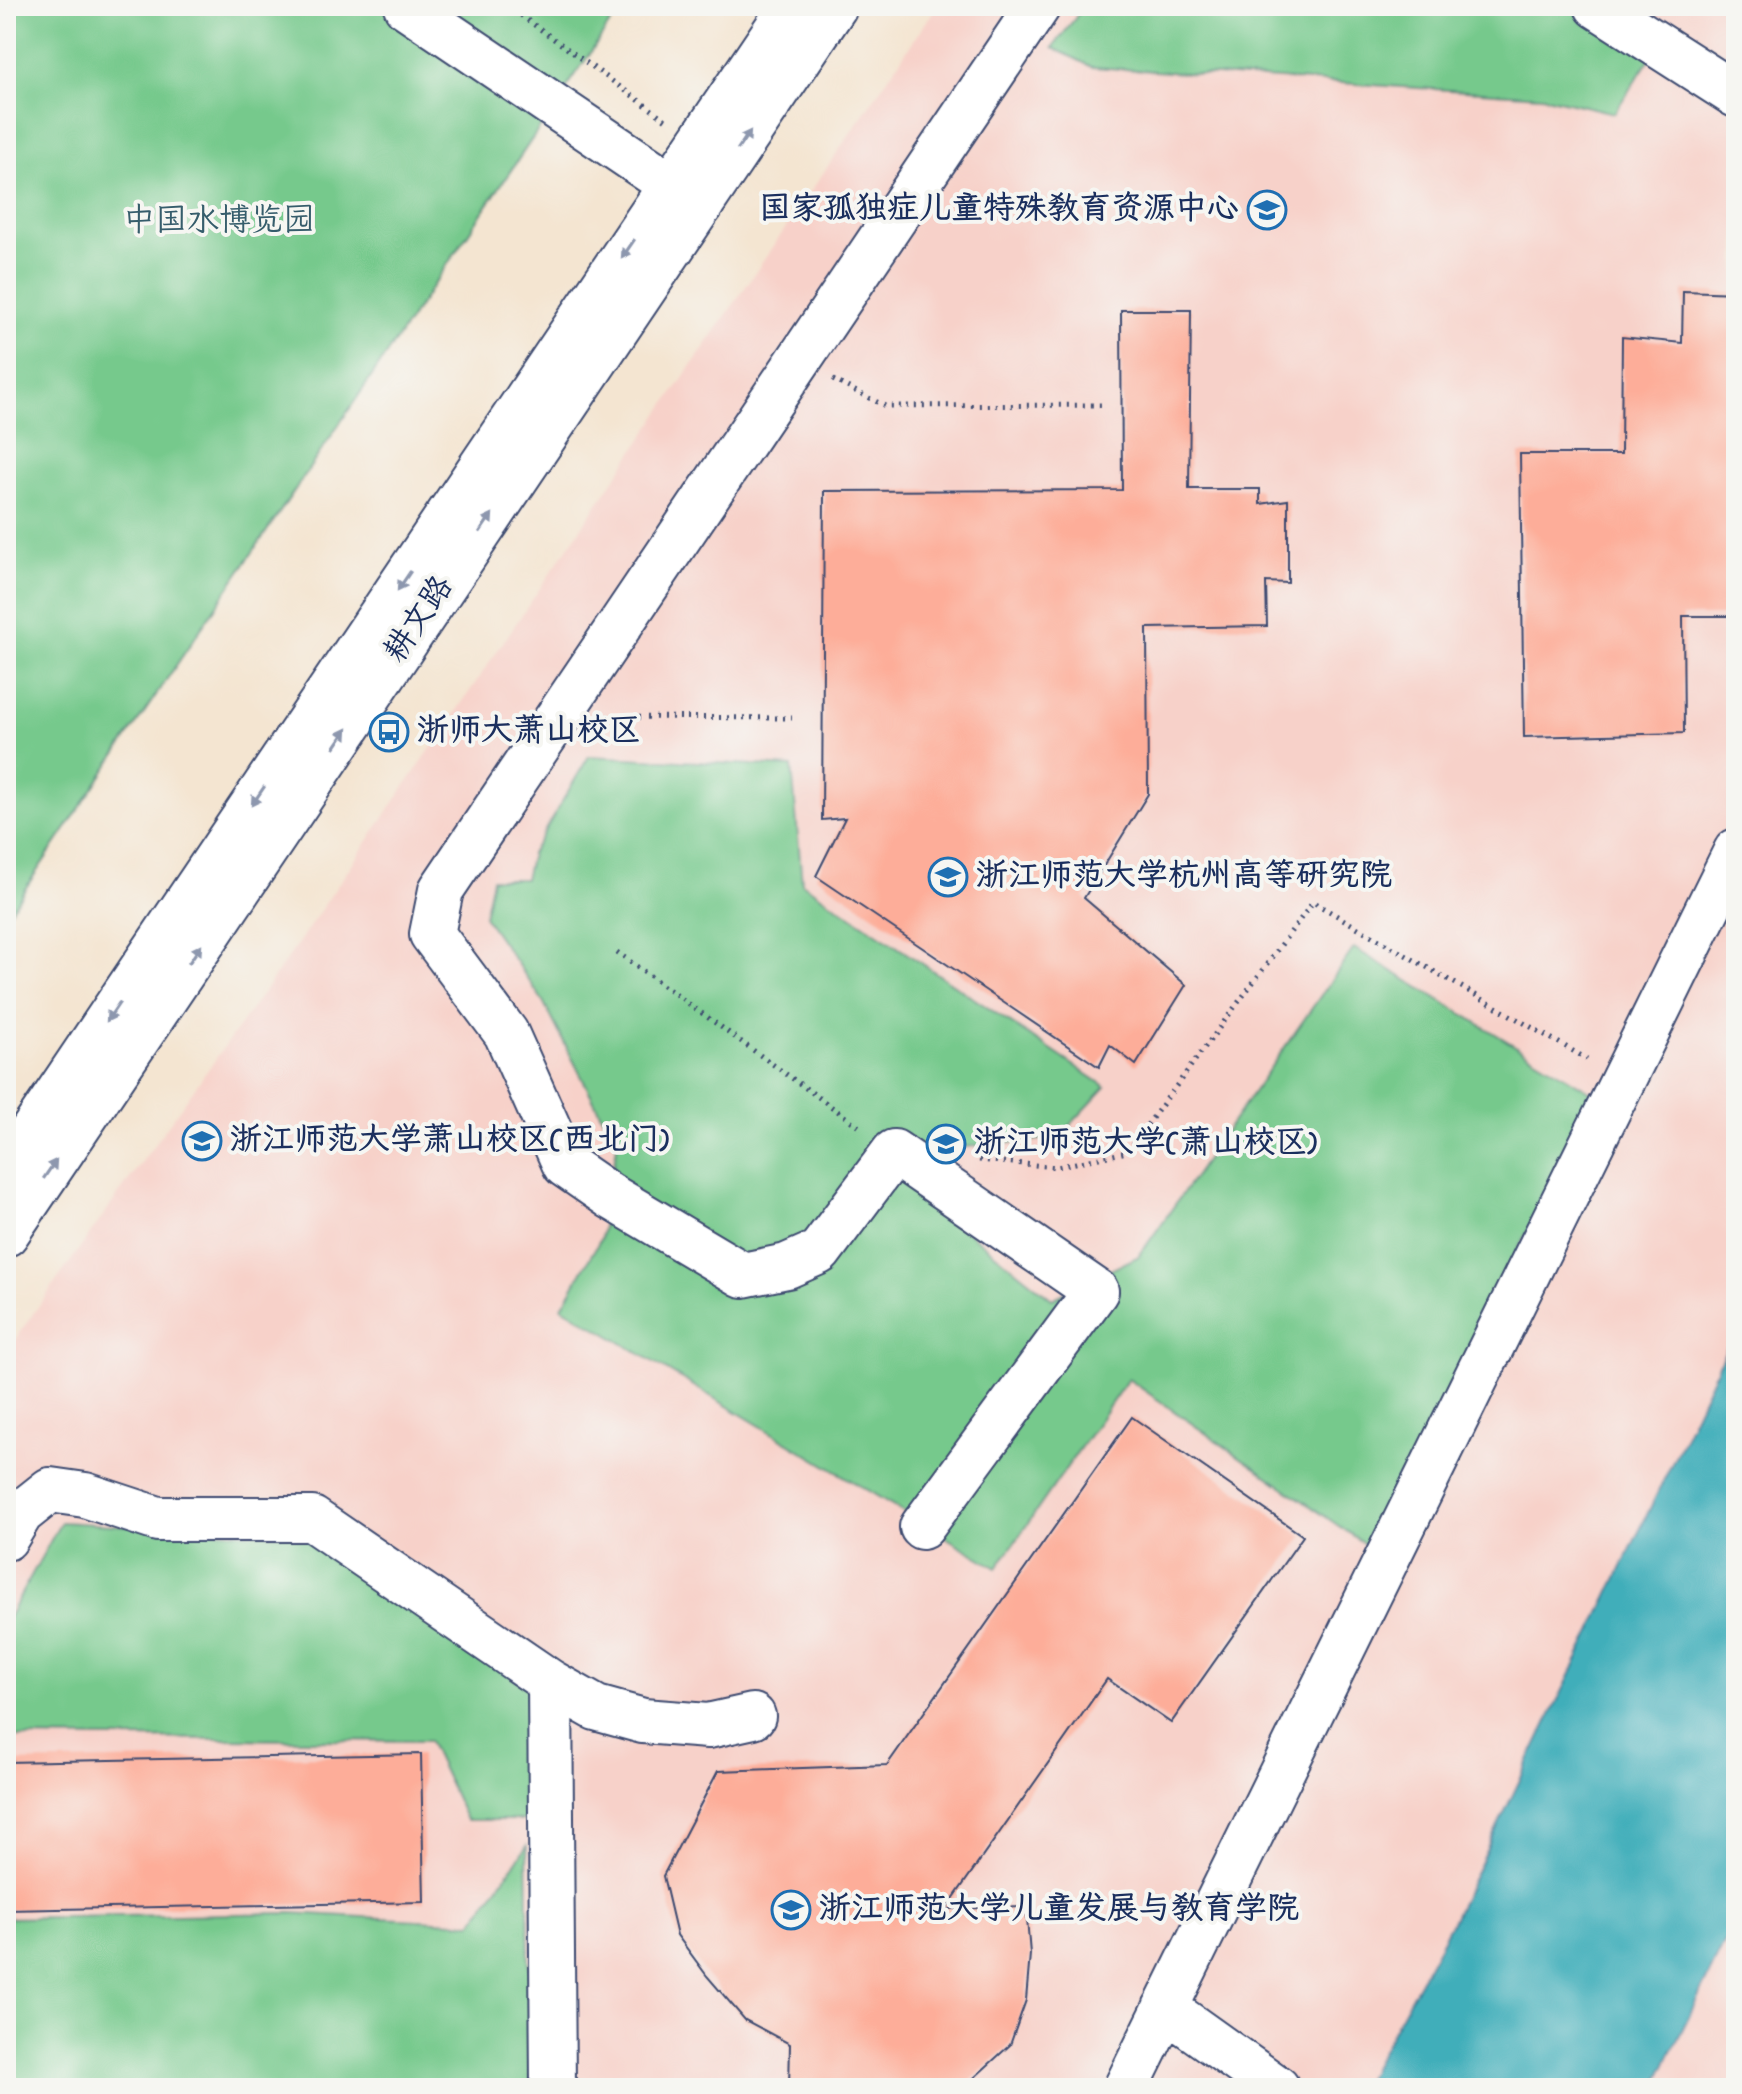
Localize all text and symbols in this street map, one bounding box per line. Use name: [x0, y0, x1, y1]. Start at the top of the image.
one-way arrow: [737, 129, 751, 151]
place label: 国家孤独症儿童特殊教育资源中心: [759, 187, 1239, 234]
school or university icon: 国家孤独症儿童特殊教育资源中心: [1246, 189, 1288, 231]
park label: 中国水博览园: [123, 199, 315, 246]
one-way arrow: [621, 238, 635, 260]
one-way arrow: [478, 512, 493, 533]
street label: 耕文路: [374, 567, 466, 673]
one-way arrow: [397, 570, 412, 591]
place label: 浙师大萧山校区: [417, 709, 641, 756]
bus stop icon: 浙师大萧山校区: [368, 711, 410, 753]
one-way arrow: [333, 728, 348, 749]
one-way arrow: [251, 785, 266, 807]
place label: 浙江师范大学杭州高等研究院: [976, 854, 1392, 901]
school or university icon: 浙江师范大学杭州高等研究院: [927, 856, 969, 898]
one-way arrow: [187, 943, 202, 964]
one-way arrow: [106, 1001, 121, 1022]
place label: 浙江师范大学萧山校区(西北门): [230, 1118, 670, 1165]
school or university icon: 浙江师范大学萧山校区(西北门): [181, 1120, 223, 1162]
place label: 浙江师范大学(萧山校区): [974, 1121, 1318, 1168]
school or university icon: 浙江师范大学(萧山校区): [925, 1123, 967, 1165]
one-way arrow: [42, 1159, 57, 1180]
place label: 浙江师范大学儿童发展与教育学院: [819, 1887, 1299, 1934]
school or university icon: 浙江师范大学儿童发展与教育学院: [770, 1889, 812, 1931]

